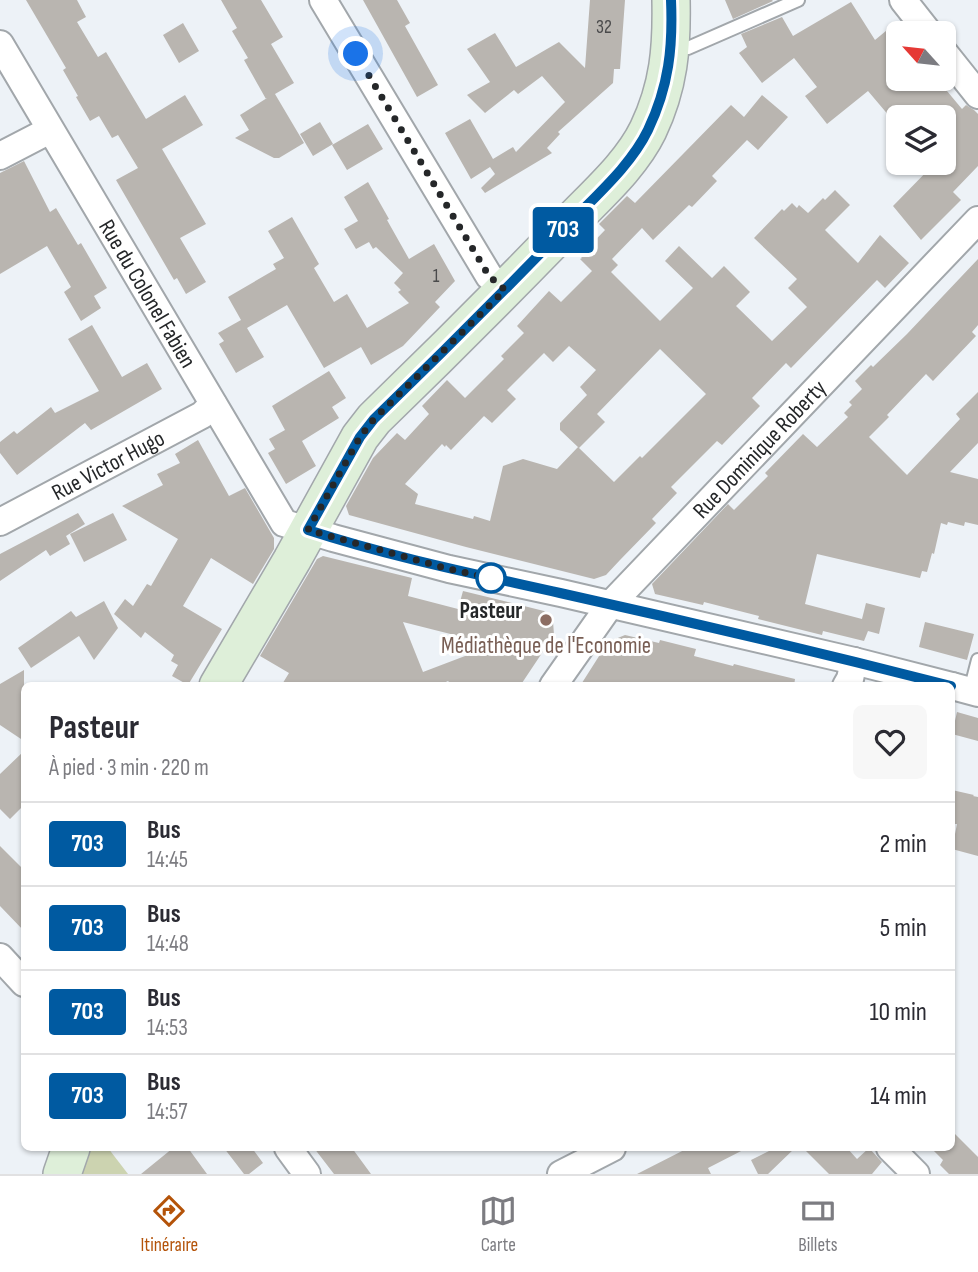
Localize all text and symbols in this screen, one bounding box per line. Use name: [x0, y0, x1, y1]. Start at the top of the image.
house number: 32: [596, 16, 612, 39]
north arrow: [886, 21, 956, 91]
map controls: [886, 21, 956, 175]
your location: [338, 36, 373, 71]
button: layers: [886, 105, 956, 175]
line badge: 703: [523, 207, 603, 253]
street label: Rue du Colonel Fabien: [92, 215, 202, 373]
text: 703: [547, 215, 579, 244]
house number: 1: [433, 265, 440, 288]
street label: Rue Dominique Roberty: [687, 374, 833, 525]
street label: Rue Victor Hugo: [47, 424, 169, 507]
marker: Pasteur: [476, 563, 506, 593]
place label: Pasteur: [460, 597, 522, 625]
marker: Médiathèque de l'Economie: [538, 612, 554, 628]
place label: Médiathèque de l'Economie: [441, 632, 651, 660]
button: heart: [853, 705, 927, 779]
text: Pasteur: [49, 708, 139, 748]
text: À pied · 3 min · 220 m: [49, 754, 209, 782]
text: Bus: [147, 815, 181, 846]
text: 703: [71, 829, 104, 858]
text: 2 min: [879, 829, 927, 860]
text: 14:45: [147, 846, 188, 874]
text: Bus: [147, 899, 181, 930]
text: 703: [71, 913, 104, 942]
text: 5 min: [880, 913, 927, 944]
text: 14:48: [147, 930, 189, 958]
text: Bus: [147, 983, 181, 1014]
text: 703: [71, 997, 104, 1026]
text: 10 min: [870, 997, 927, 1028]
text: 14:53: [147, 1014, 188, 1042]
text: Bus: [147, 1067, 181, 1098]
text: 703: [71, 1081, 104, 1110]
text: 14 min: [870, 1081, 927, 1112]
text: 14:57: [147, 1098, 187, 1126]
tab: Itinéraire: [141, 1192, 198, 1257]
tab: Carte: [479, 1192, 517, 1257]
tab: Billets: [798, 1192, 837, 1257]

